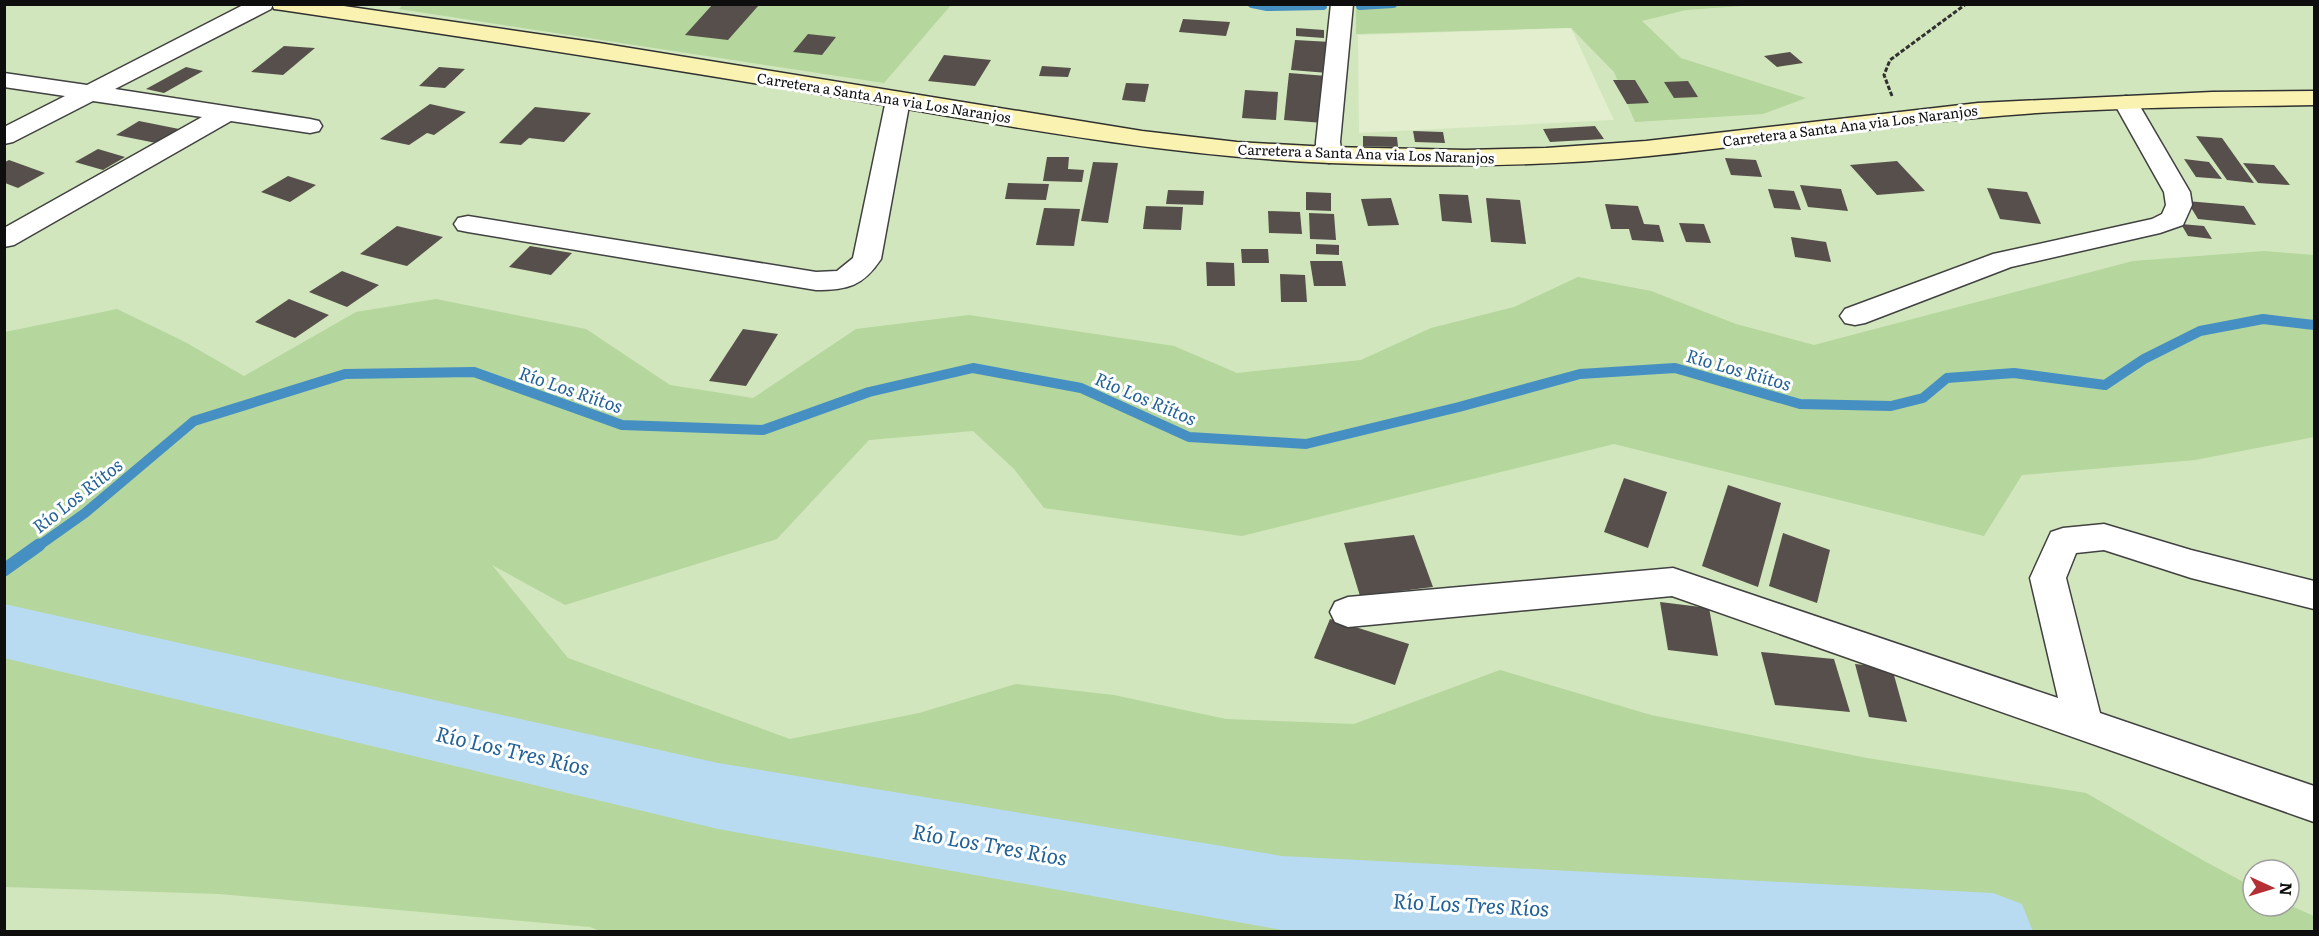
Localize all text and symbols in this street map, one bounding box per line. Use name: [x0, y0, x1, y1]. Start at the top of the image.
street label: Carretera a Santa Ana via Los Naranjos: [756, 67, 1012, 127]
street label: Carretera a Santa Ana via Los Naranjos: [1721, 99, 1979, 151]
street label: Carretera a Santa Ana via Los Naranjos: [1237, 139, 1495, 167]
water label: Río Los Riítos: [1683, 341, 1795, 397]
water label: Río Los Riítos: [515, 359, 627, 419]
water label: Río Los Riítos: [1091, 364, 1201, 432]
water label: Río Los Riítos: [26, 451, 128, 539]
water label: Río Los Tres Ríos: [433, 716, 593, 782]
water label: Río Los Tres Ríos: [910, 814, 1070, 872]
north arrow: [2241, 858, 2301, 918]
text: N: [2275, 882, 2299, 897]
water label: Río Los Tres Ríos: [1392, 883, 1550, 923]

